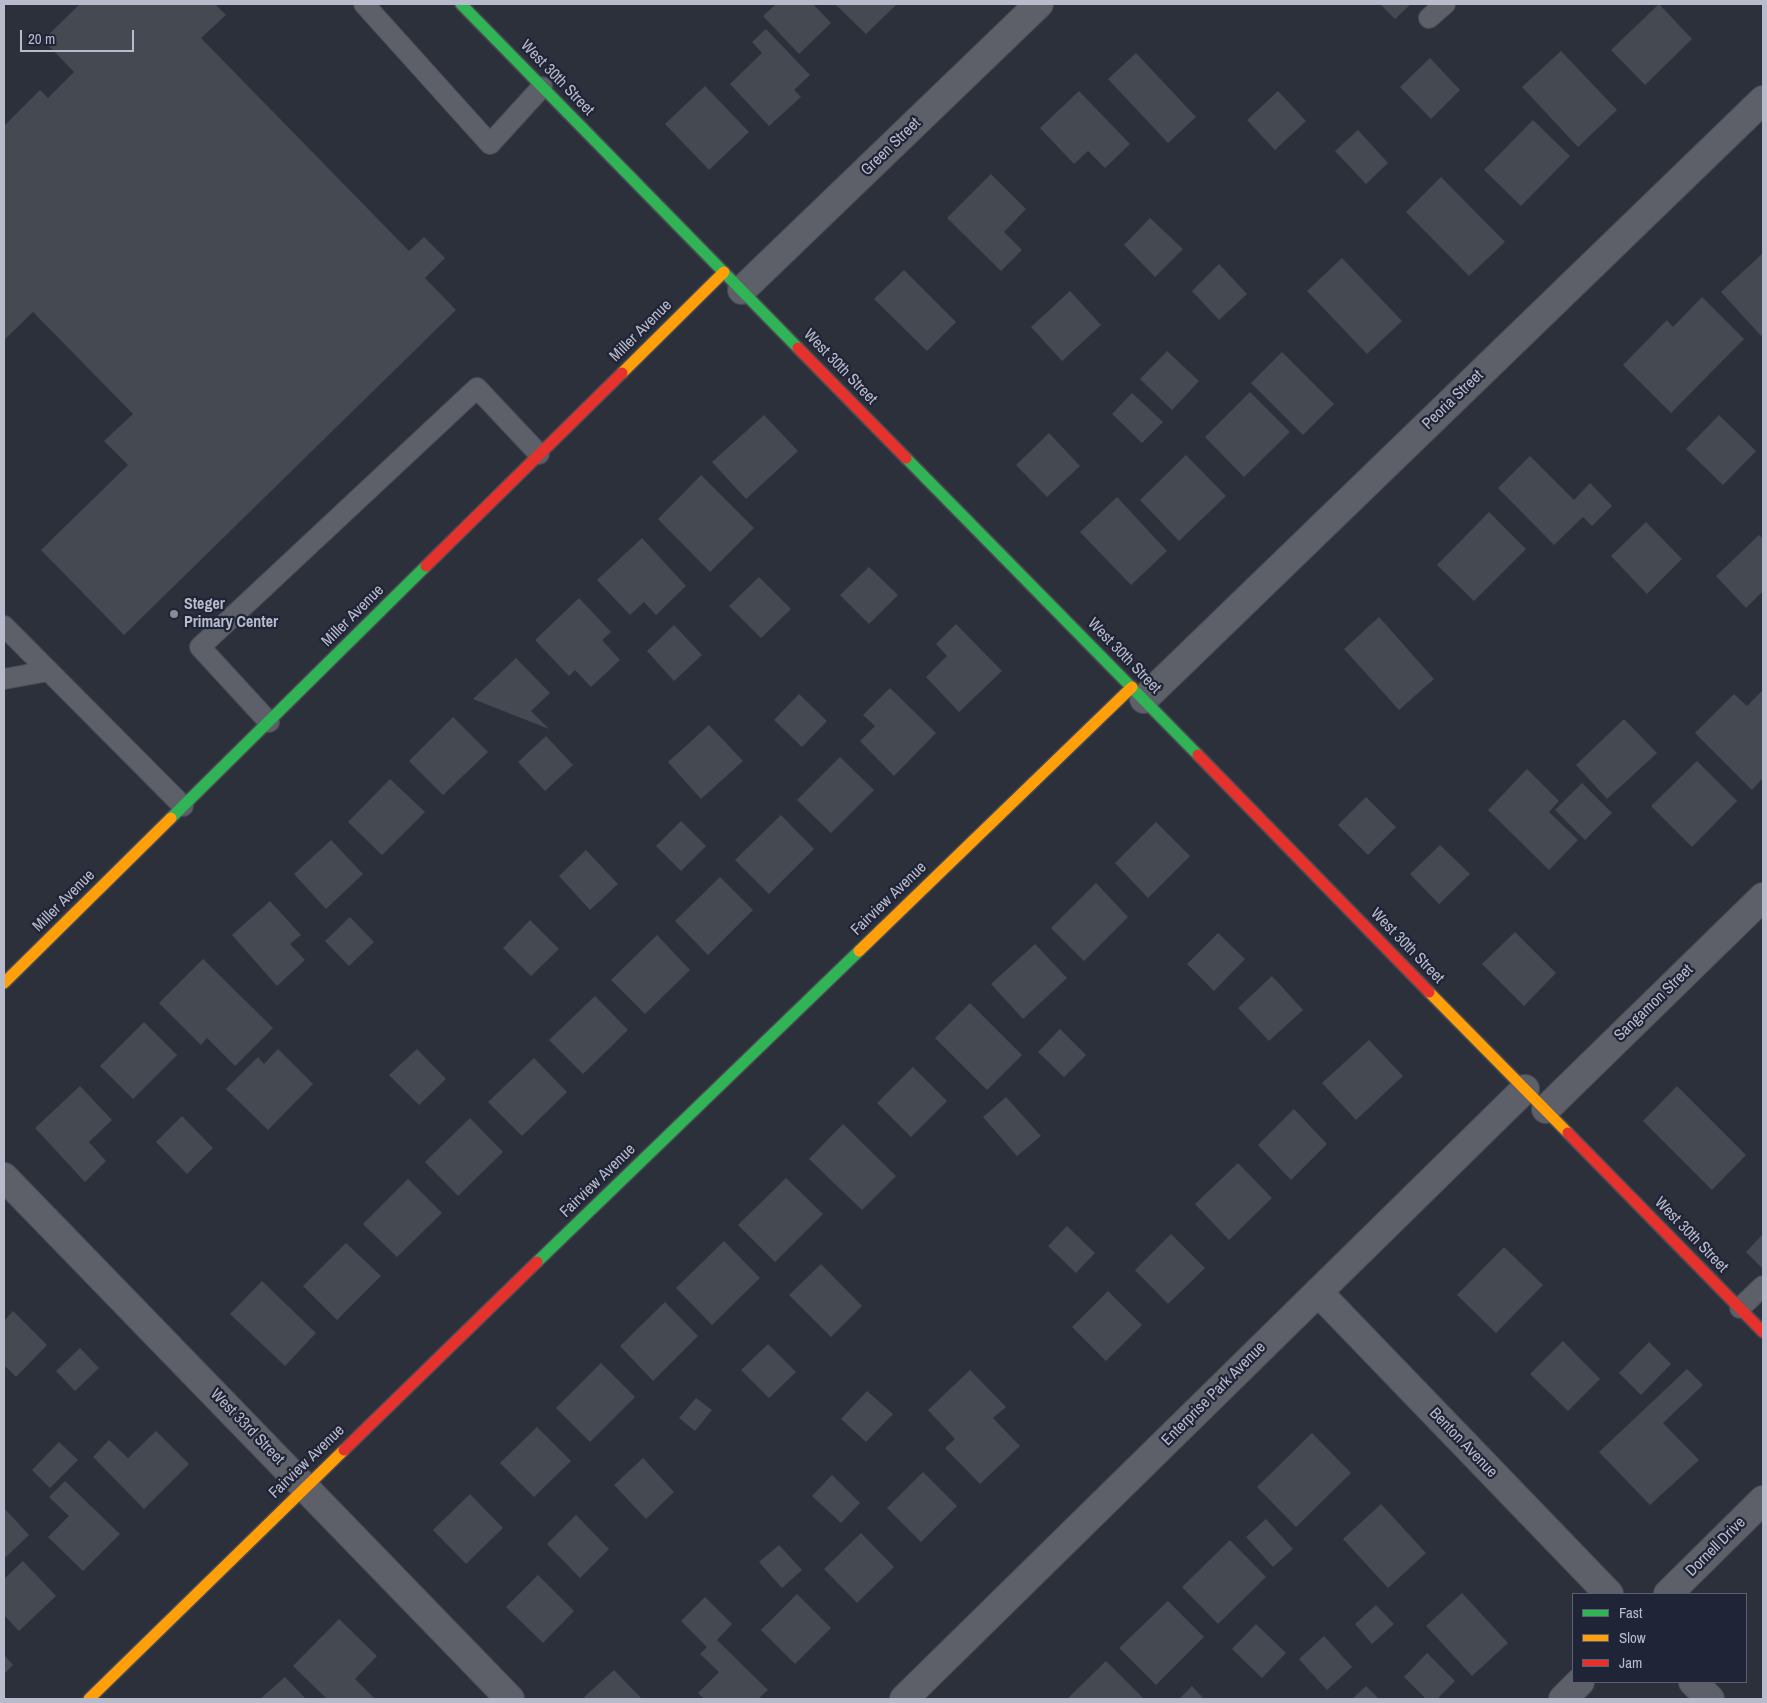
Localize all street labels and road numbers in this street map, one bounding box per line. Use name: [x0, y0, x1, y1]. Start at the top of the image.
street label: West 30th Street: [516, 36, 598, 120]
street label: Green Street: [857, 114, 925, 180]
street label: Miller Avenue: [606, 296, 676, 366]
street label: West 30th Street: [799, 325, 881, 409]
street label: Peoria Street: [1419, 366, 1487, 434]
street label: Miller Avenue: [318, 581, 388, 651]
street label: West 30th Street: [1083, 614, 1165, 698]
street label: Fairview Avenue: [847, 858, 931, 940]
street label: Miller Avenue: [29, 866, 99, 936]
street label: West 30th Street: [1366, 904, 1448, 988]
street label: Sangamon Street: [1611, 961, 1697, 1045]
street label: Fairview Avenue: [556, 1140, 640, 1222]
street label: West 30th Street: [1650, 1193, 1732, 1277]
street label: Enterprise Park Avenue: [1158, 1338, 1270, 1450]
street label: West 33rd Street: [206, 1385, 288, 1469]
street label: Benton Avenue: [1425, 1404, 1501, 1482]
street label: Fairview Avenue: [265, 1421, 349, 1503]
street label: Dornell Drive: [1682, 1513, 1750, 1581]

